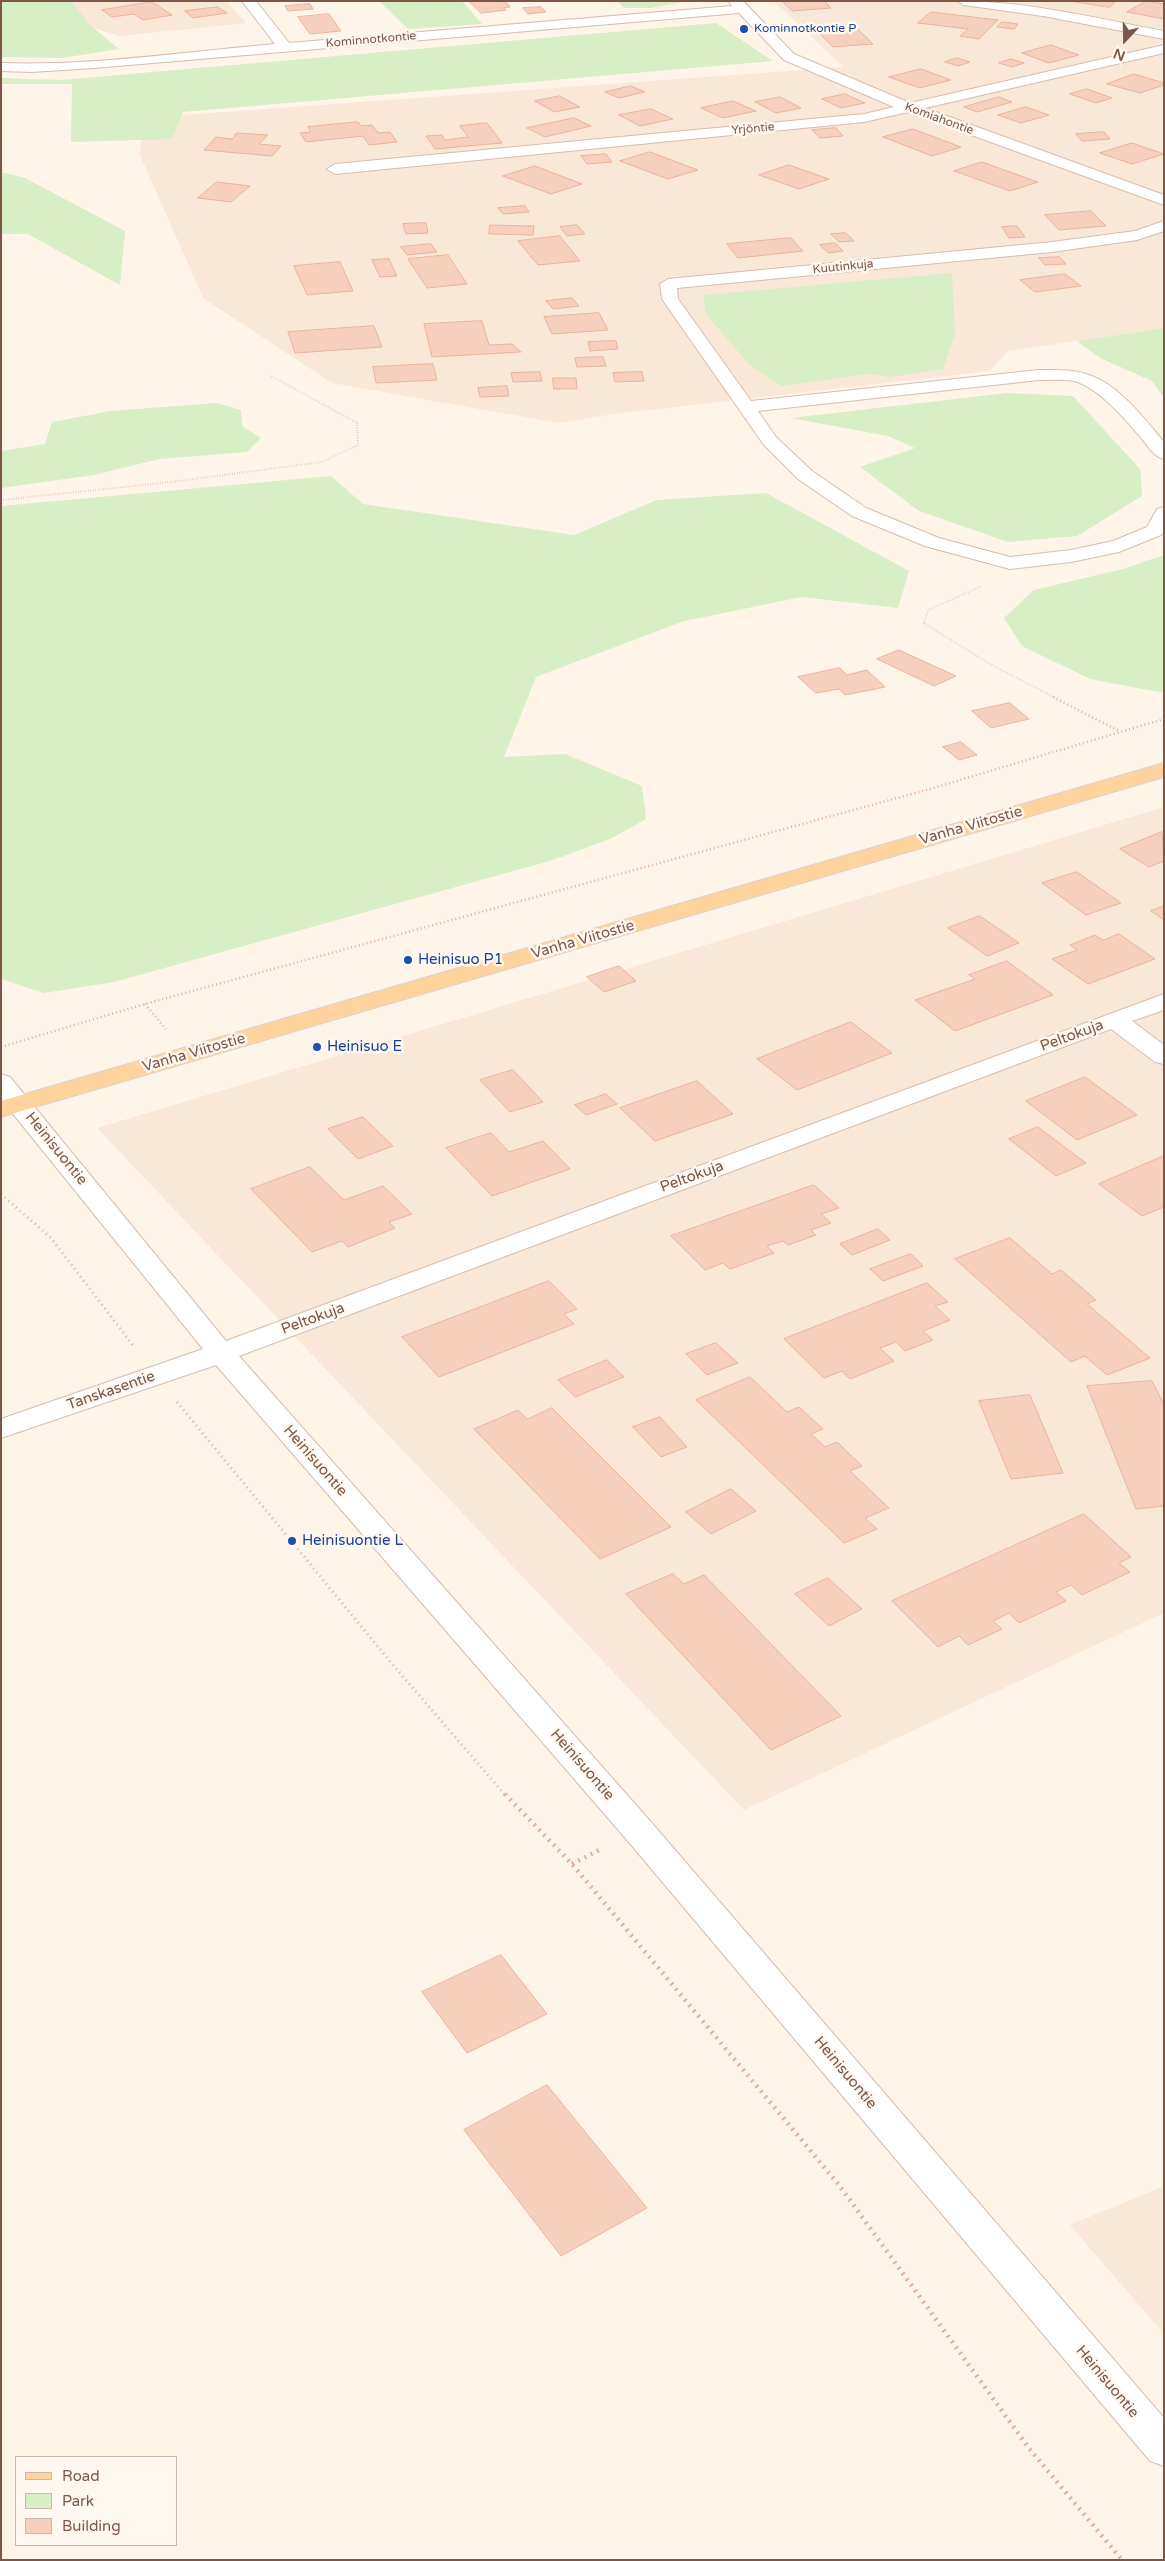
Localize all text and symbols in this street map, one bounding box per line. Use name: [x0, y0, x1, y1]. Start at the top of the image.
north arrow: [1100, 15, 1150, 65]
place label: Kominnotkontie P: [754, 22, 856, 36]
marker: Kominnotkontie P: [738, 23, 750, 35]
street label: Kominnotkontie: [325, 29, 417, 51]
text: N: [1111, 45, 1128, 64]
street label: Komiahontie: [903, 100, 975, 138]
street label: Yrjöntie: [731, 120, 775, 138]
street label: Kuutinkuja: [812, 257, 874, 277]
street label: Vanha Viitostie: [917, 803, 1025, 849]
street label: Vanha Viitostie: [529, 917, 637, 963]
place label: Heinisuo P1: [418, 951, 503, 969]
marker: Heinisuo P1: [402, 954, 414, 966]
street label: Peltokuja: [1038, 1016, 1106, 1056]
street label: Vanha Viitostie: [140, 1030, 248, 1076]
place label: Heinisuo E: [327, 1038, 402, 1056]
marker: Heinisuo E: [311, 1041, 323, 1053]
street label: Heinisuontie: [21, 1109, 91, 1189]
street label: Peltokuja: [658, 1157, 726, 1197]
street label: Peltokuja: [279, 1299, 347, 1339]
street label: Tanskasentie: [65, 1368, 157, 1414]
street label: Heinisuontie: [279, 1422, 351, 1500]
place label: Heinisuontie L: [302, 1532, 403, 1550]
marker: Heinisuontie L: [286, 1535, 298, 1547]
street label: Heinisuontie: [546, 1726, 618, 1804]
street label: Heinisuontie: [810, 2033, 880, 2113]
street label: Heinisuontie: [1072, 2342, 1142, 2422]
legend: [15, 2456, 178, 2546]
text: Road: [62, 2467, 100, 2485]
text: Park: [62, 2492, 94, 2510]
text: Building: [62, 2517, 121, 2535]

